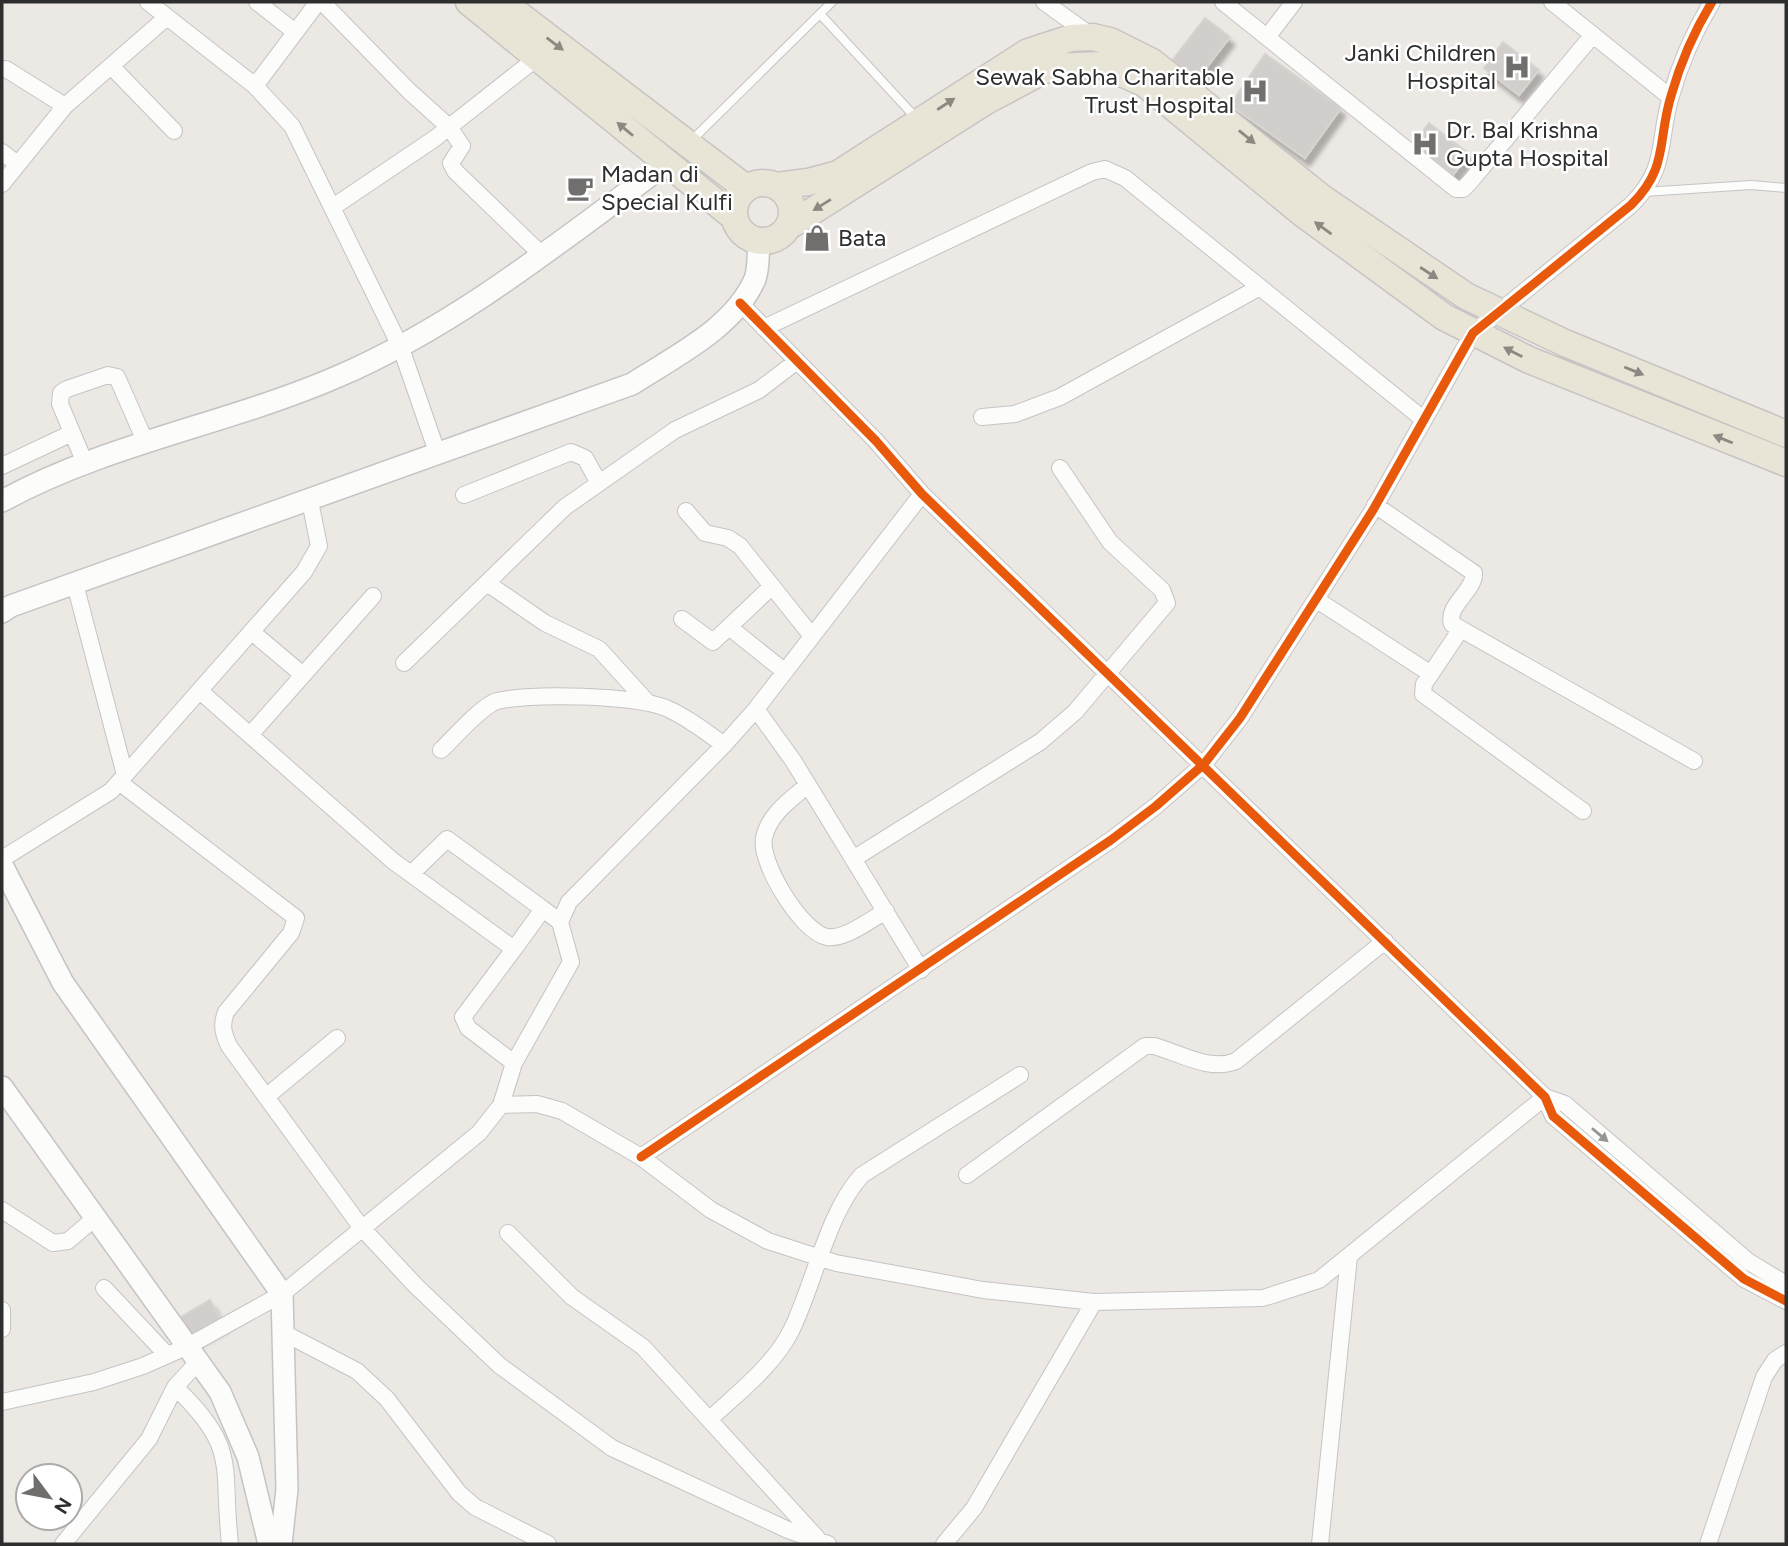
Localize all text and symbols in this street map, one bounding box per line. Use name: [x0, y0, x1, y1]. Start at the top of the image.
one-way arrow: [546, 37, 564, 52]
place label: Janki Children Hospital: [1345, 38, 1496, 95]
hospital icon: Janki Children Hospital: [1502, 52, 1532, 82]
place label: Sewak Sabha Charitable Trust Hospital: [975, 62, 1234, 119]
hospital icon: Sewak Sabha Charitable Trust Hospital: [1240, 76, 1270, 106]
one-way arrow: [936, 98, 955, 111]
place label: Dr. Bal Krishna Gupta Hospital: [1446, 115, 1608, 172]
one-way arrow: [617, 121, 635, 136]
one-way arrow: [1238, 129, 1255, 144]
hospital icon: Dr. Bal Krishna Gupta Hospital: [1410, 129, 1440, 159]
place label: Madan di Special Kulfi: [601, 159, 733, 216]
cafe icon: Madan di Special Kulfi: [565, 173, 595, 203]
one-way arrow: [812, 199, 831, 212]
one-way arrow: [1314, 220, 1332, 235]
shop icon: Bata: [802, 223, 832, 253]
place label: Bata: [838, 223, 886, 252]
one-way arrow: [1419, 266, 1439, 279]
one-way arrow: [1502, 346, 1522, 358]
one-way arrow: [1623, 366, 1644, 377]
one-way arrow: [1712, 433, 1733, 444]
one-way arrow: [1592, 1127, 1609, 1142]
north arrow: [14, 1462, 84, 1532]
text: N: [49, 1493, 77, 1518]

